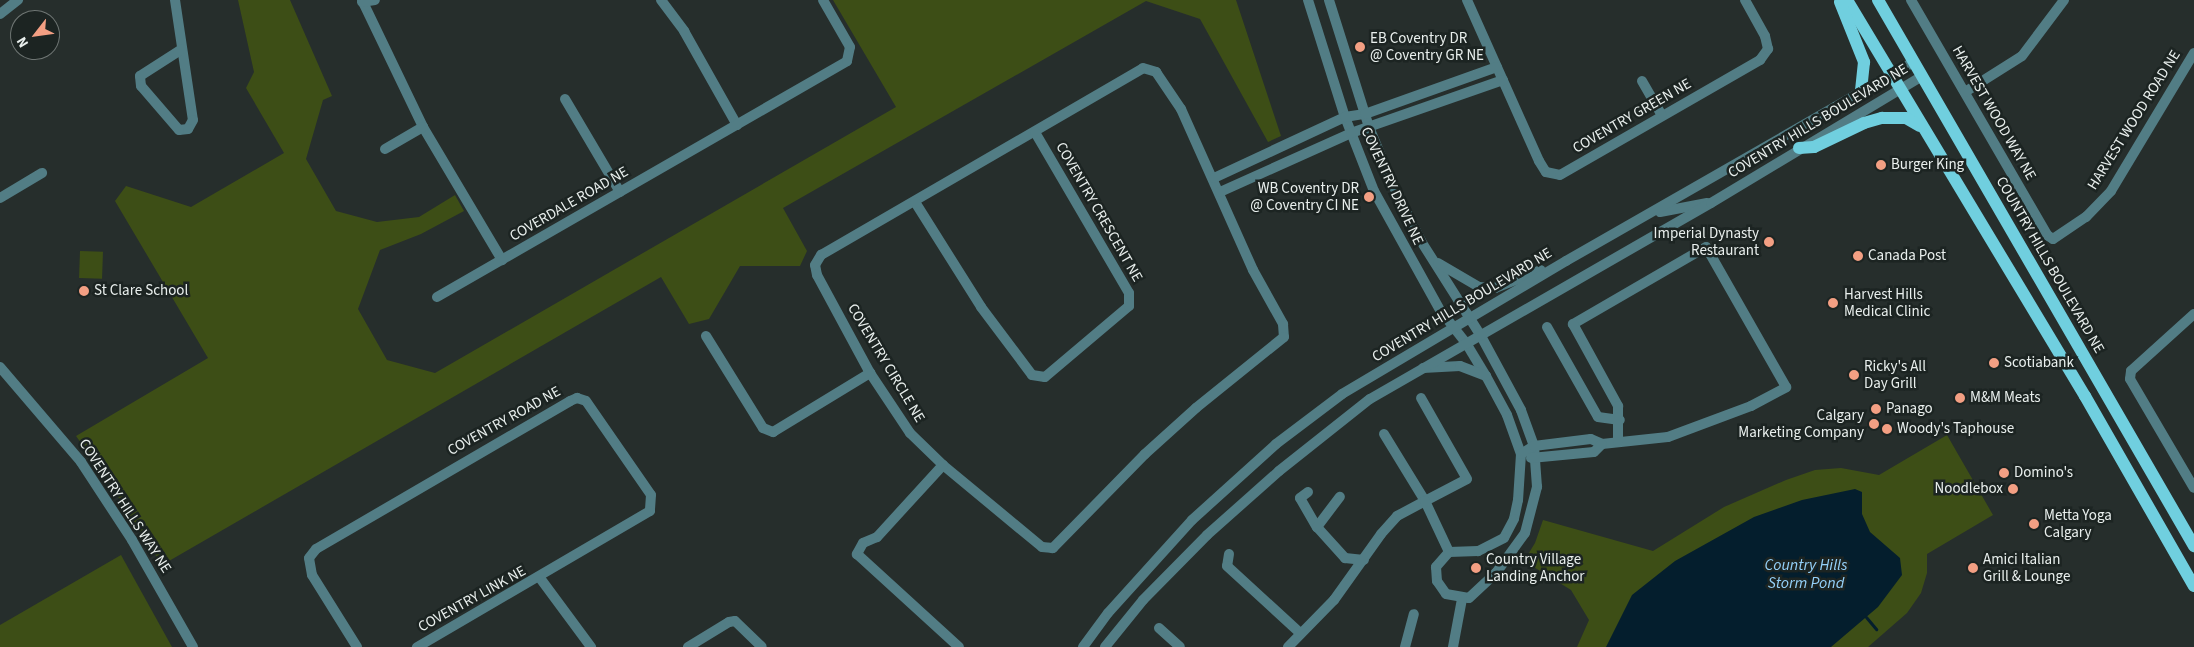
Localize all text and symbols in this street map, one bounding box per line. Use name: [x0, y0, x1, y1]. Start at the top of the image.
north arrow: [10, 10, 60, 60]
place label: EB Coventry DR @ Coventry GR NE: [1370, 29, 1484, 64]
text: N: [12, 33, 34, 51]
marker: EB Coventry DR @ Coventry GR NE: [1354, 41, 1366, 53]
street label: HARVEST WOOD WAY NE: [1948, 43, 2040, 183]
street label: HARVEST WOOD ROAD NE: [2084, 47, 2184, 193]
street label: COVENTRY HILLS BOULEVARD NE: [1725, 60, 1911, 182]
street label: COVENTRY GREEN NE: [1570, 75, 1694, 157]
street label: COVENTRY DRIVE NE: [1357, 124, 1427, 248]
street label: COVENTRY CRESCENT NE: [1052, 139, 1146, 285]
place label: Burger King: [1891, 156, 1964, 174]
marker: Burger King: [1875, 159, 1887, 171]
street label: COVERDALE ROAD NE: [507, 163, 631, 245]
street label: COUNTRY HILLS BOULEVARD NE: [1992, 174, 2108, 356]
place label: WB Coventry DR @ Coventry CI NE: [1250, 179, 1359, 214]
marker: WB Coventry DR @ Coventry CI NE: [1363, 191, 1375, 203]
place label: Imperial Dynasty Restaurant: [1654, 224, 1759, 259]
marker: Imperial Dynasty Restaurant: [1763, 236, 1775, 248]
street label: COVENTRY HILLS BOULEVARD NE: [1369, 244, 1555, 366]
place label: Canada Post: [1868, 247, 1946, 265]
marker: Canada Post: [1852, 250, 1864, 262]
place label: St Clare School: [94, 282, 188, 300]
marker: St Clare School: [78, 285, 90, 297]
place label: Harvest Hills Medical Clinic: [1844, 285, 1930, 320]
marker: Harvest Hills Medical Clinic: [1826, 296, 1840, 310]
street label: COVENTRY CIRCLE NE: [843, 300, 929, 426]
place label: Scotiabank: [2004, 354, 2074, 372]
place label: Ricky's All Day Grill: [1864, 357, 1926, 392]
marker: Scotiabank: [1988, 357, 2000, 369]
marker: Ricky's All Day Grill: [1848, 369, 1860, 381]
street label: COVENTRY ROAD NE: [444, 383, 564, 459]
place label: M&M Meats: [1970, 389, 2041, 407]
marker: M&M Meats: [1954, 392, 1966, 404]
place label: Panago: [1886, 400, 1933, 418]
marker: Panago: [1870, 403, 1882, 415]
place label: Calgary Marketing Company: [1738, 406, 1864, 441]
marker: Calgary Marketing Company: [1868, 418, 1880, 430]
place label: Woody's Taphouse: [1897, 420, 2014, 438]
marker: Woody's Taphouse: [1881, 423, 1893, 435]
street label: COVENTRY HILLS WAY NE: [75, 435, 175, 577]
place label: Domino's: [2014, 464, 2073, 482]
marker: Domino's: [1998, 467, 2010, 479]
place label: Noodlebox: [1935, 480, 2003, 498]
marker: Noodlebox: [2007, 483, 2019, 495]
place label: Metta Yoga Calgary: [2044, 506, 2112, 541]
marker: Metta Yoga Calgary: [2028, 518, 2040, 530]
place label: Country Village Landing Anchor: [1486, 550, 1585, 585]
place label: Amici Italian Grill & Lounge: [1983, 550, 2070, 585]
water label: Country Hills Storm Pond: [1764, 555, 1848, 593]
street label: COVENTRY LINK NE: [415, 562, 529, 636]
marker: Country Village Landing Anchor: [1470, 562, 1482, 574]
marker: Amici Italian Grill & Lounge: [1967, 562, 1979, 574]

